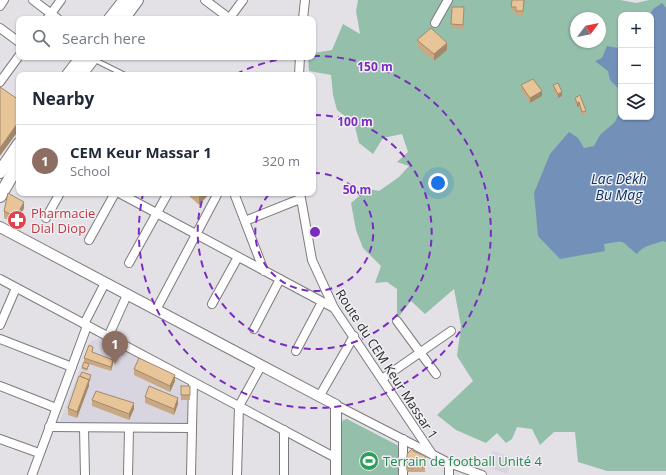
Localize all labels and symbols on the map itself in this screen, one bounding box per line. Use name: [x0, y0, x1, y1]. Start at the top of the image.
north arrow: [570, 12, 606, 48]
text: 150 m: [357, 58, 393, 75]
text: 100 m: [337, 113, 373, 130]
water label: Lac Dékh Bu Mag: [591, 169, 647, 204]
your location: [428, 173, 448, 193]
text: 50 m: [343, 181, 371, 198]
place label: Pharmacie Dial Diop: [31, 204, 95, 237]
pharmacy icon: Pharmacie Dial Diop: [6, 209, 28, 231]
centre of rings: [308, 225, 322, 239]
street label: Route du CEM Keur Massar 1: [332, 286, 442, 442]
pin: 1: [102, 331, 128, 364]
sports icon: Terrain de football Unité 4: [358, 450, 380, 472]
place label: Terrain de football Unité 4: [383, 452, 542, 470]

